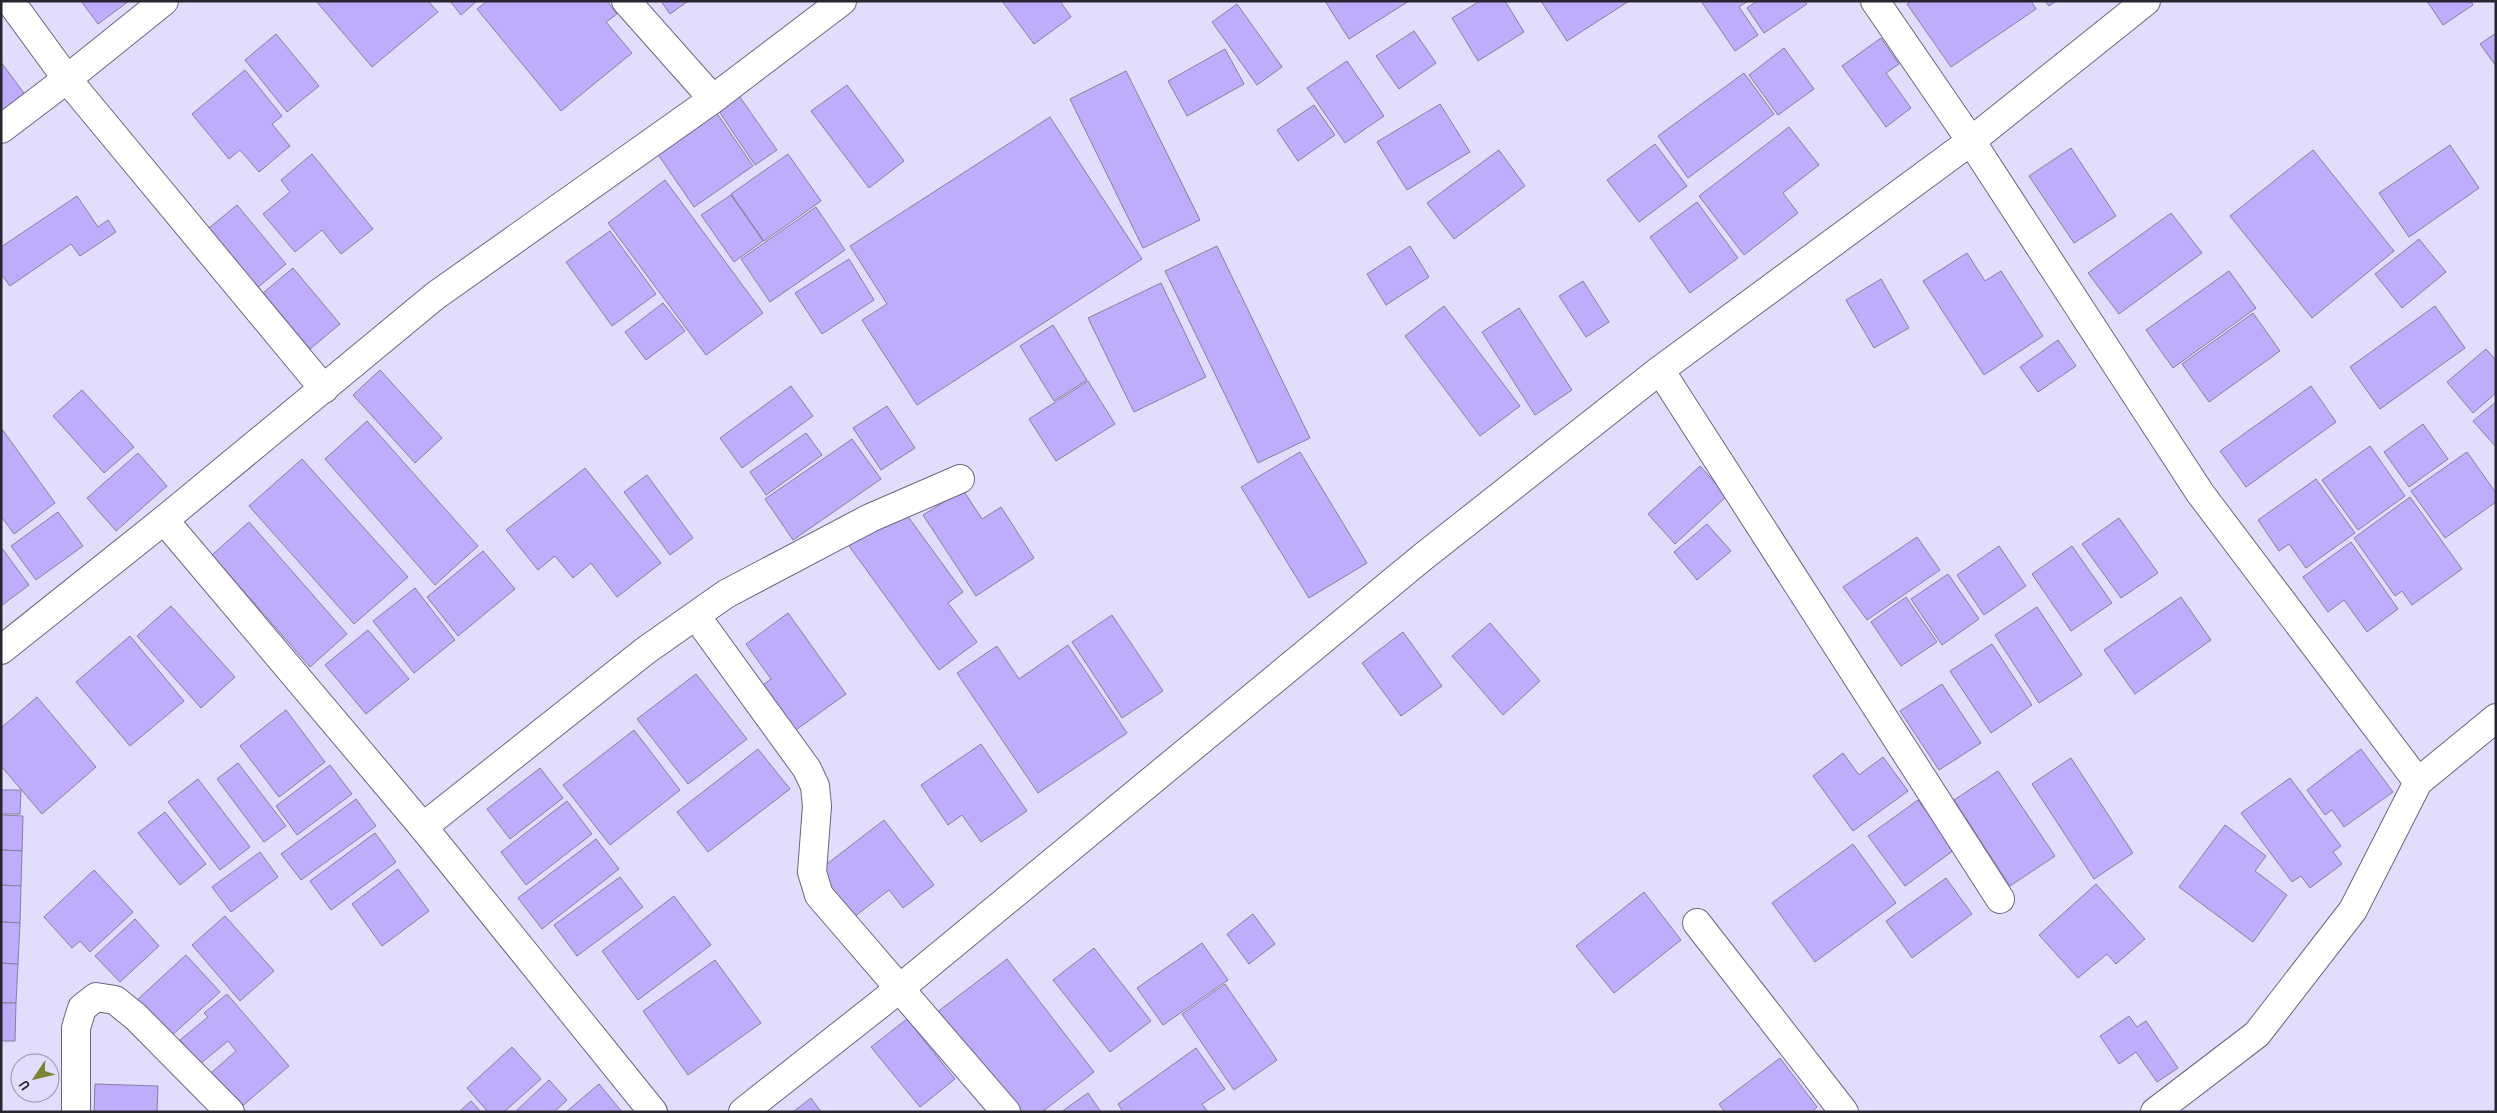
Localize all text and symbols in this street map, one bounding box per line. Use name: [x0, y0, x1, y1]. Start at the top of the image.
north arrow: [10, 1053, 60, 1103]
text: U: [15, 1077, 34, 1094]

